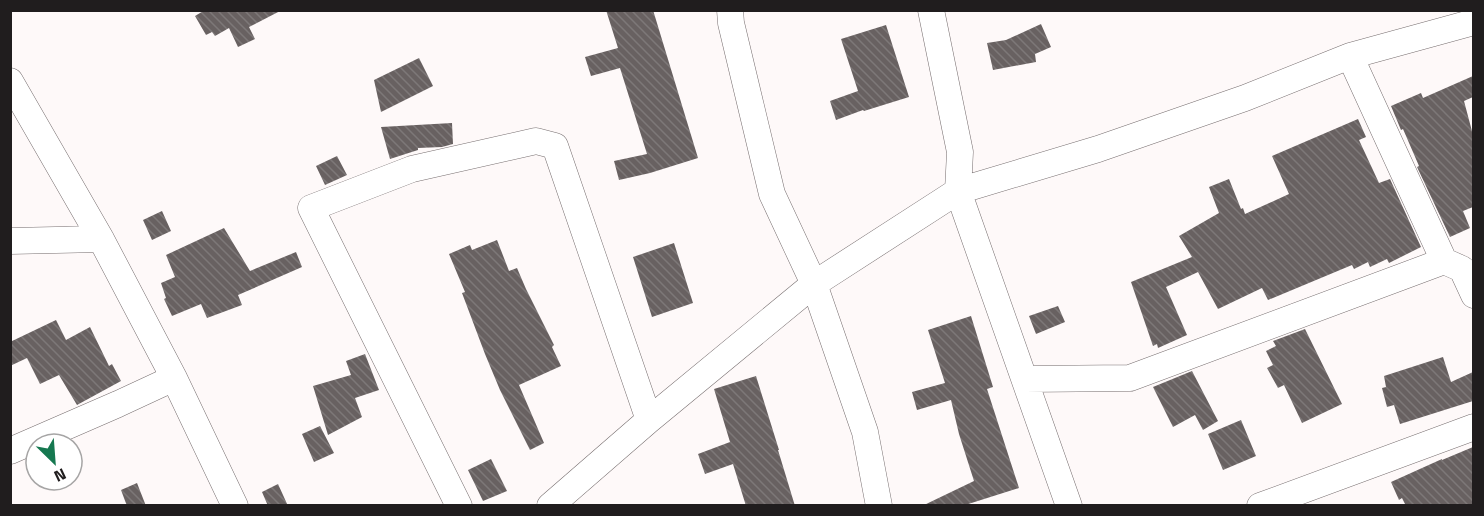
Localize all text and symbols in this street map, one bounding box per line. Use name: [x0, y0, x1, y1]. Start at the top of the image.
north arrow: [24, 432, 84, 492]
text: N: [50, 462, 70, 489]

